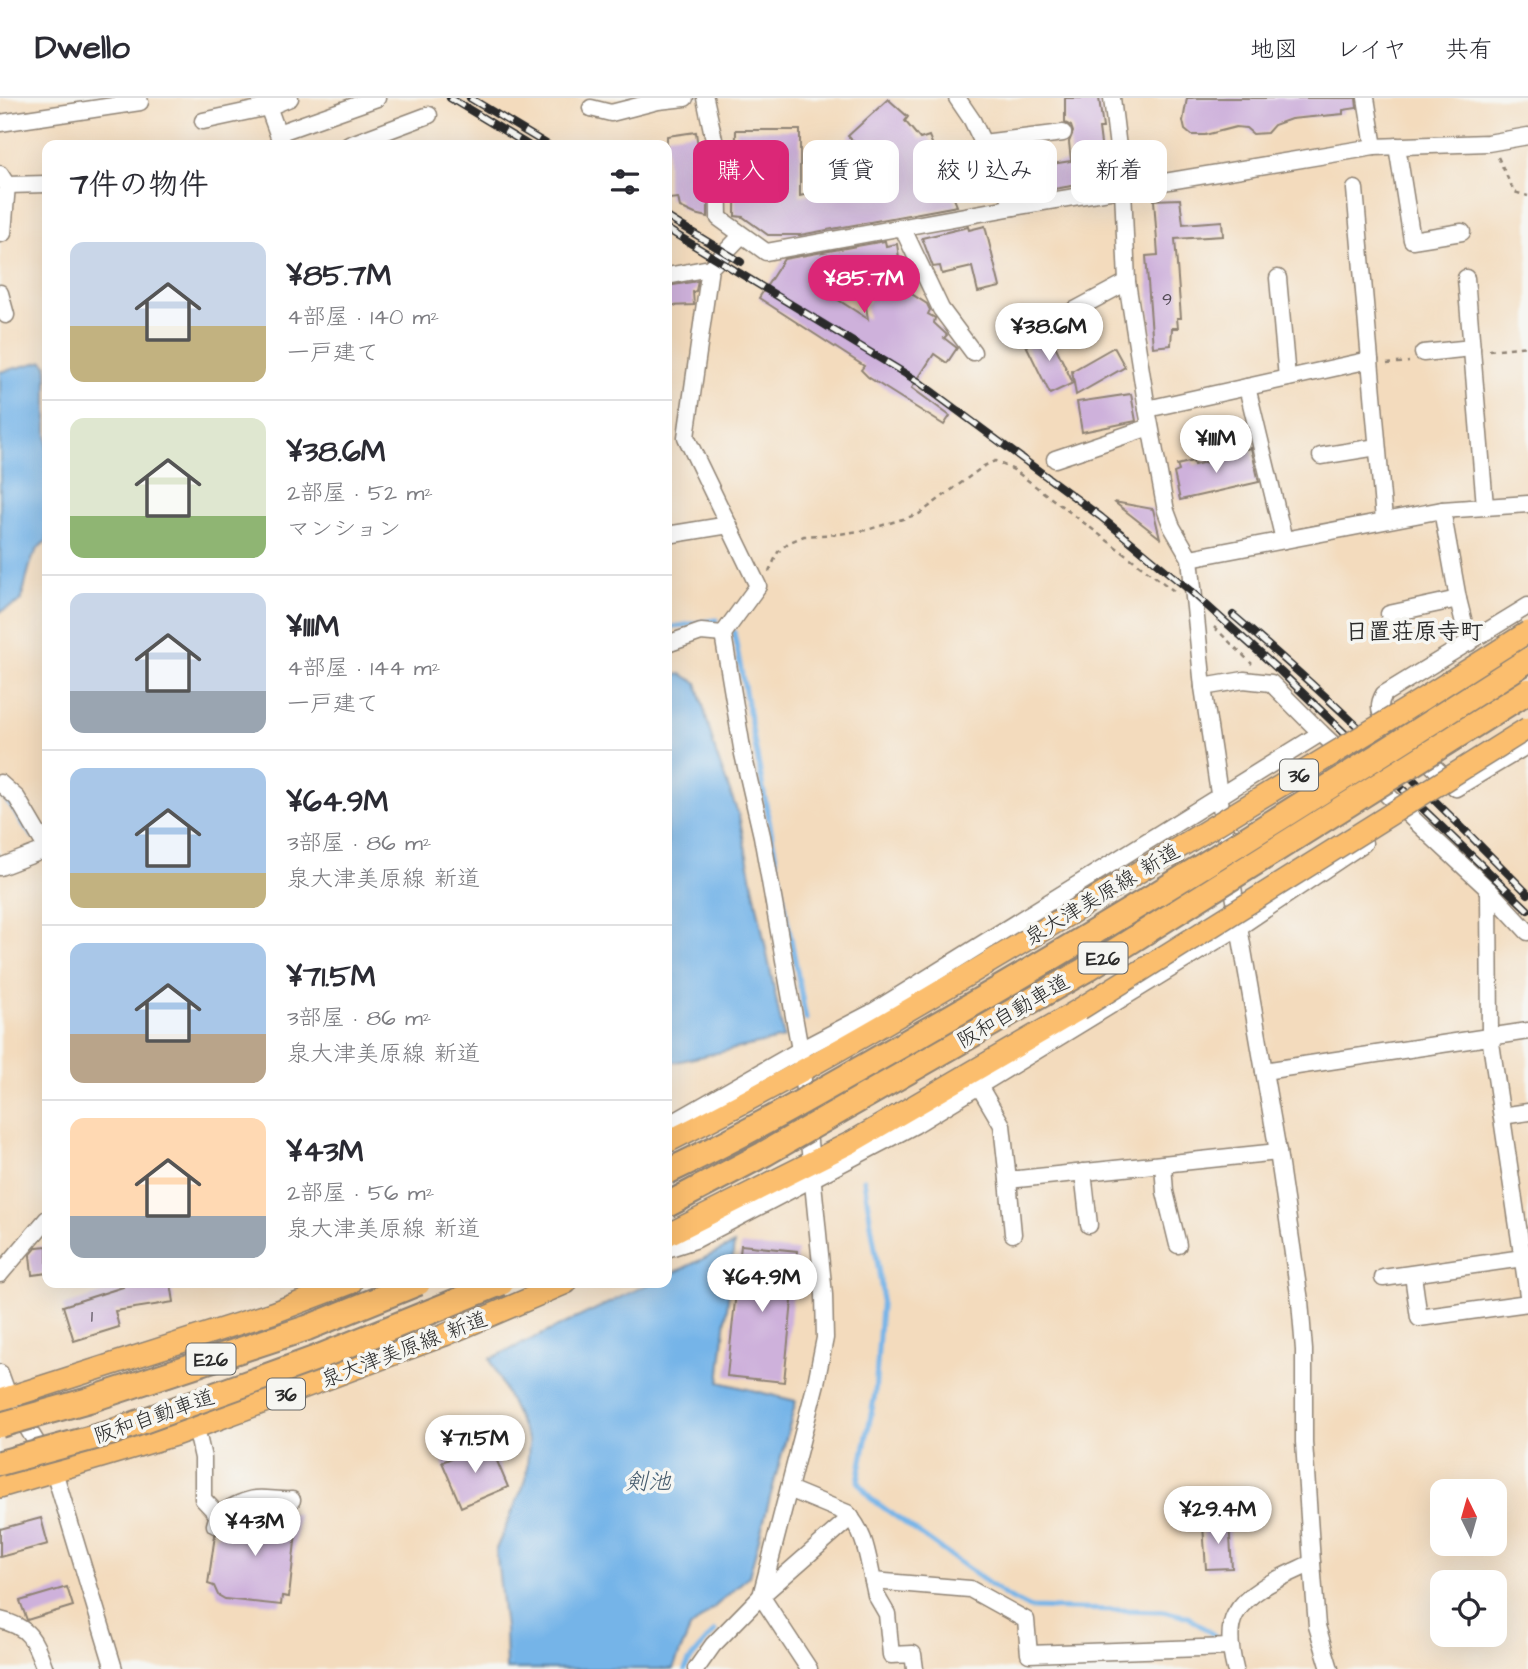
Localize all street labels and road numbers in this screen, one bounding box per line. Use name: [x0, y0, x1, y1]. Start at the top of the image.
road number: 36: [1280, 760, 1318, 790]
street label: 泉大津美原線 新道: [1019, 837, 1185, 952]
road number: E26: [1078, 943, 1128, 974]
street label: 阪和自動車道: [951, 967, 1075, 1055]
street label: 泉大津美原線 新道: [317, 1304, 492, 1395]
road number: E26: [186, 1344, 235, 1374]
road number: 36: [267, 1378, 305, 1410]
street label: 阪和自動車道: [90, 1382, 218, 1451]

